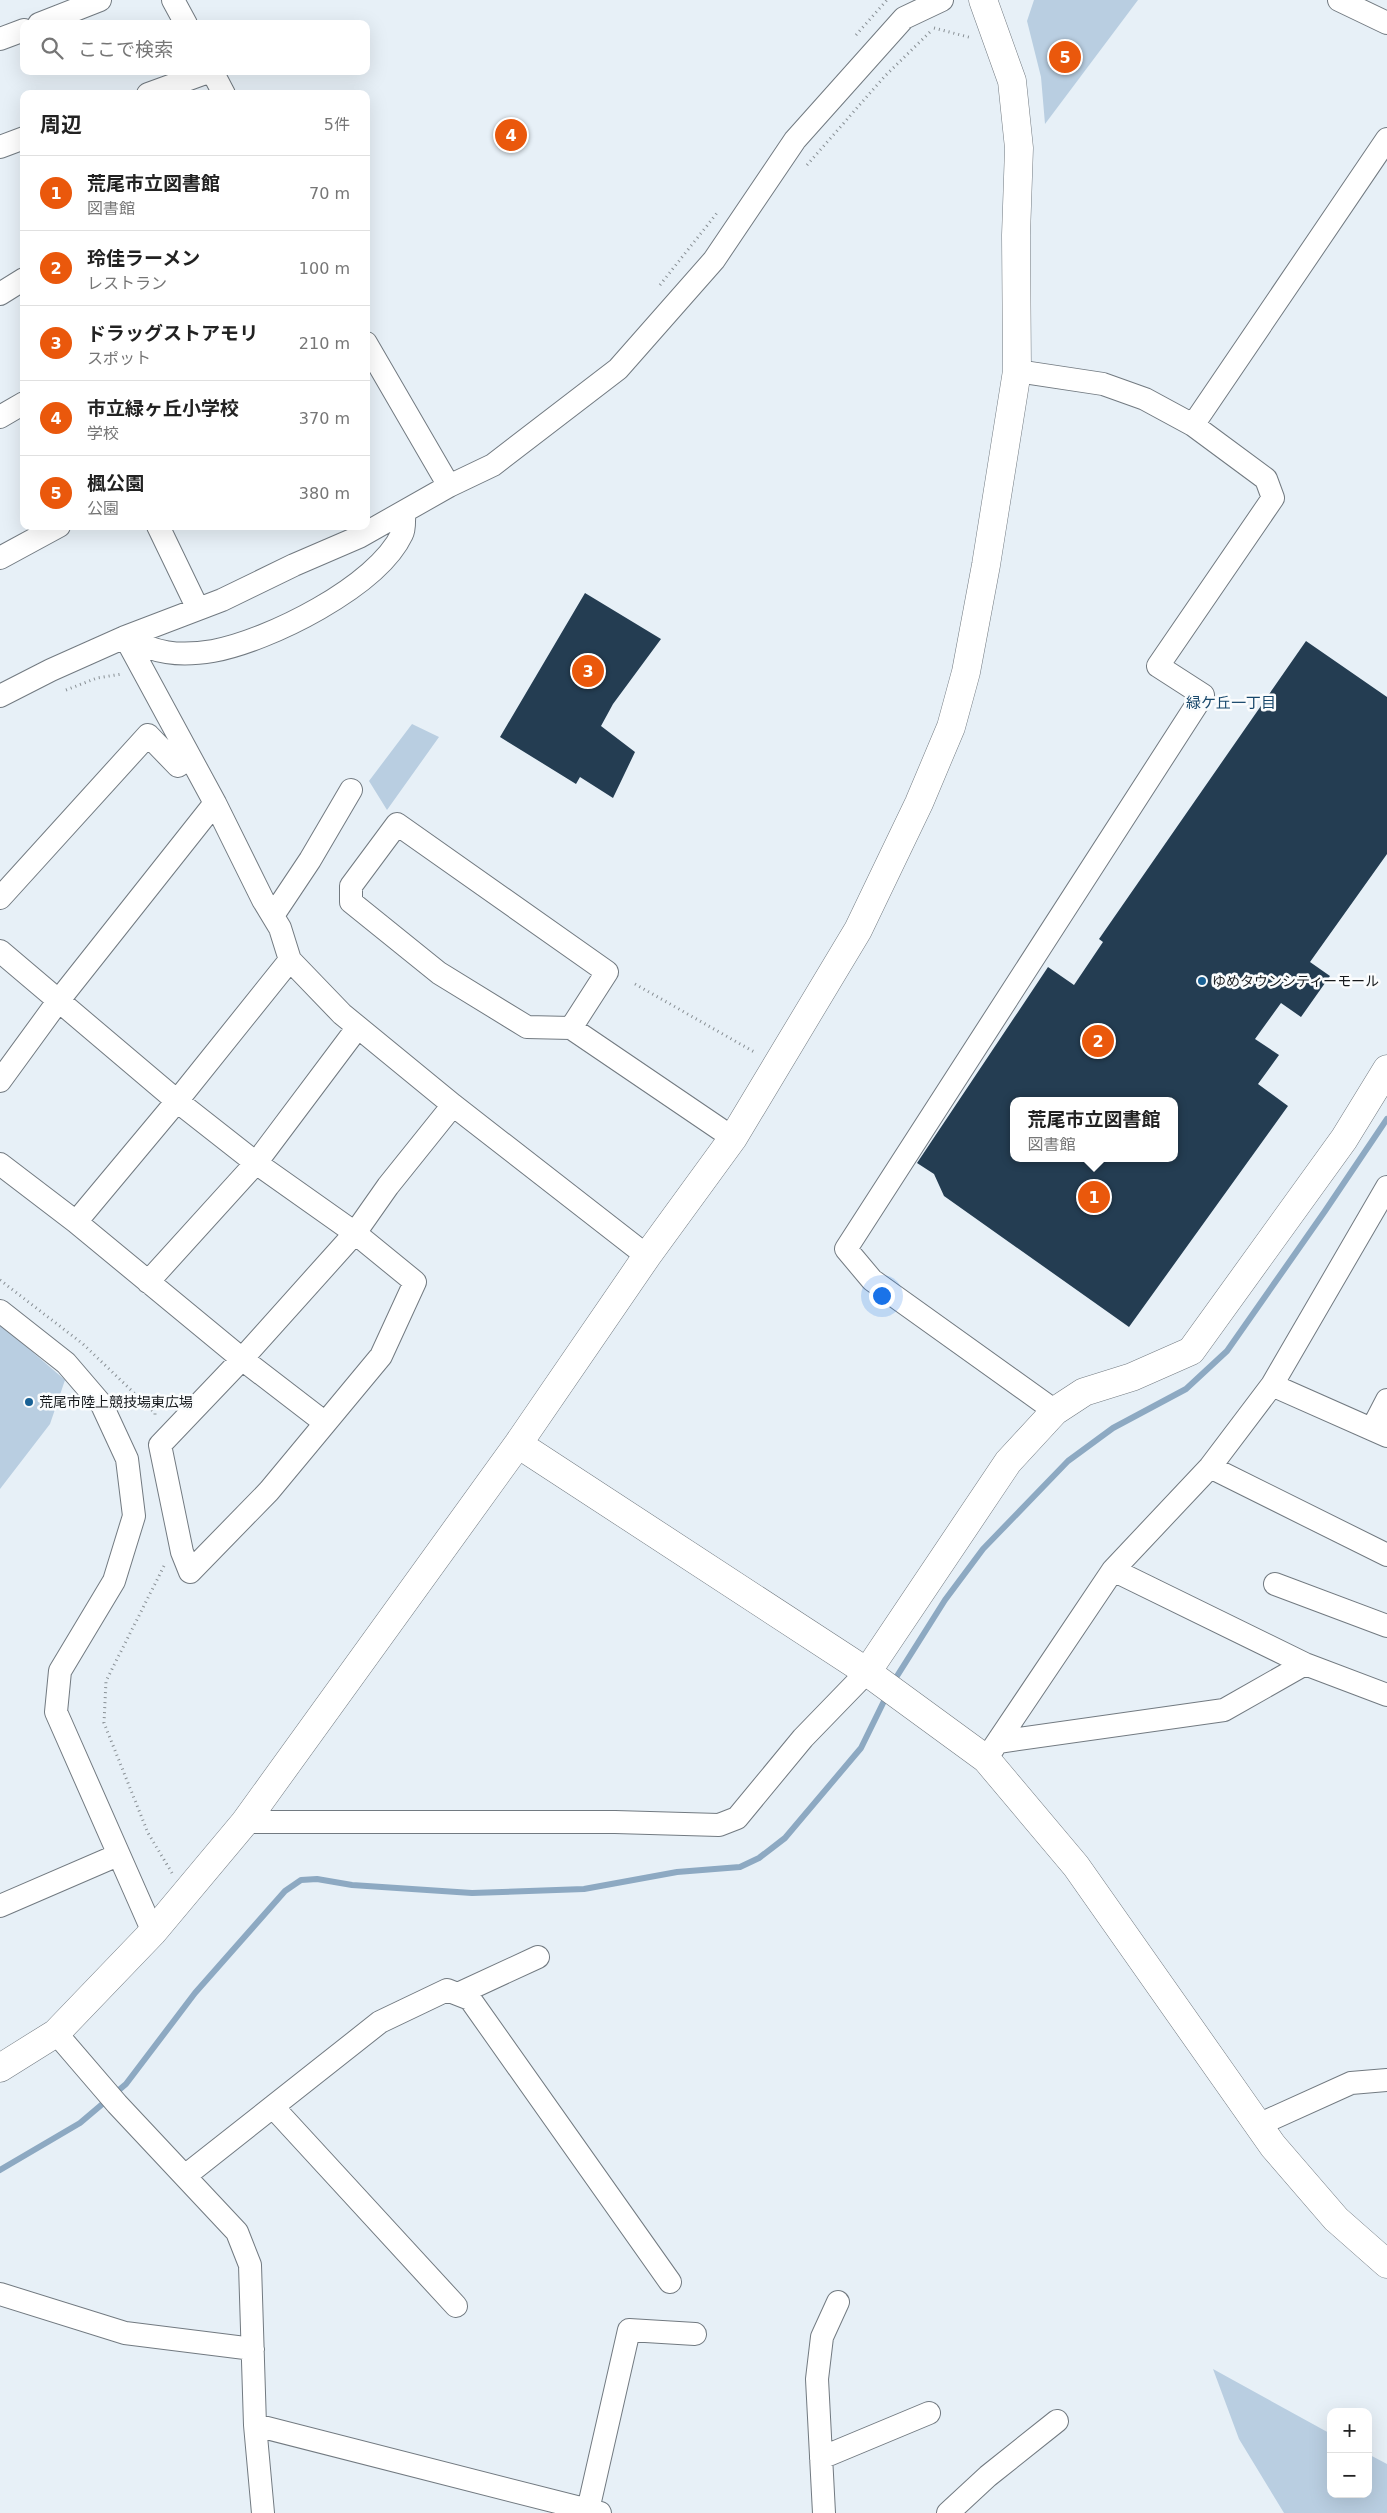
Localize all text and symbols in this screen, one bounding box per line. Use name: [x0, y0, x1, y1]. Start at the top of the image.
search box: [20, 20, 370, 75]
icon: search: [38, 34, 66, 62]
text: ここで検索: [78, 38, 173, 60]
pin: 5: [1049, 38, 1081, 76]
text: 周辺: [40, 113, 82, 137]
text: 5件: [324, 115, 350, 134]
pin: 4: [495, 116, 527, 154]
text: 荒尾市立図書館: [87, 172, 220, 194]
text: 1: [50, 184, 62, 203]
text: 70 m: [309, 184, 350, 203]
text: 図書館: [87, 199, 135, 218]
text: 玲佳ラーメン: [87, 247, 200, 269]
text: 2: [50, 259, 62, 278]
text: 100 m: [299, 259, 350, 278]
text: レストラン: [87, 274, 167, 293]
text: ドラッグストアモリ: [87, 322, 258, 344]
text: 3: [50, 334, 62, 353]
text: 210 m: [299, 334, 350, 353]
text: スポット: [87, 349, 151, 368]
text: 市立緑ヶ丘小学校: [87, 397, 239, 419]
text: 4: [50, 409, 62, 428]
text: 370 m: [299, 409, 350, 428]
text: 学校: [87, 424, 119, 443]
text: 楓公園: [87, 472, 144, 494]
text: 5: [50, 484, 62, 503]
text: 380 m: [299, 484, 350, 503]
text: 公園: [87, 499, 119, 518]
pin: 3: [572, 652, 604, 690]
district label: 緑ケ丘一丁目: [1186, 694, 1276, 712]
place label: ゆめタウンシティーモール: [1212, 973, 1379, 989]
marker: ゆめタウンシティーモール: [1196, 975, 1208, 987]
pin: 2: [1082, 1022, 1114, 1060]
popup: [1010, 1097, 1178, 1162]
text: 荒尾市立図書館: [1027, 1108, 1161, 1130]
text: 図書館: [1027, 1135, 1076, 1154]
pin: 1: [1078, 1178, 1110, 1216]
your location: [869, 1283, 895, 1309]
place label: 荒尾市陸上競技場東広場: [39, 1394, 193, 1410]
marker: 荒尾市陸上競技場東広場: [23, 1396, 35, 1408]
map controls: [1327, 2408, 1372, 2498]
button: +: [1327, 2408, 1372, 2453]
button: −: [1327, 2453, 1372, 2498]

